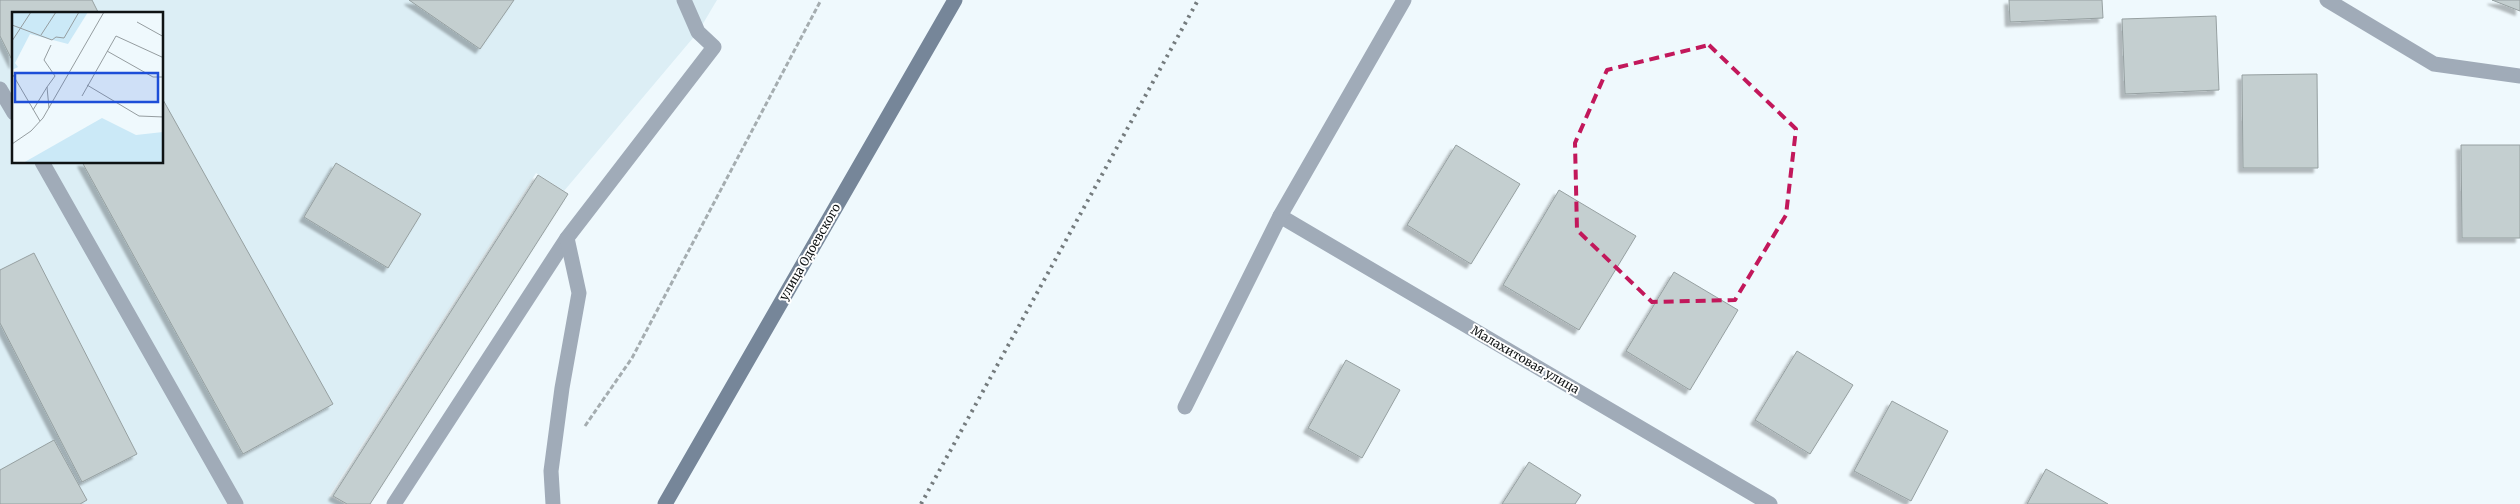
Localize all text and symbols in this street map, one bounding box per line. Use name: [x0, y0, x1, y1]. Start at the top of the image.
inset map: [12, 12, 164, 164]
street label: улица Одоевского: [776, 201, 843, 303]
street label: Малахитовая улица: [1468, 322, 1583, 397]

